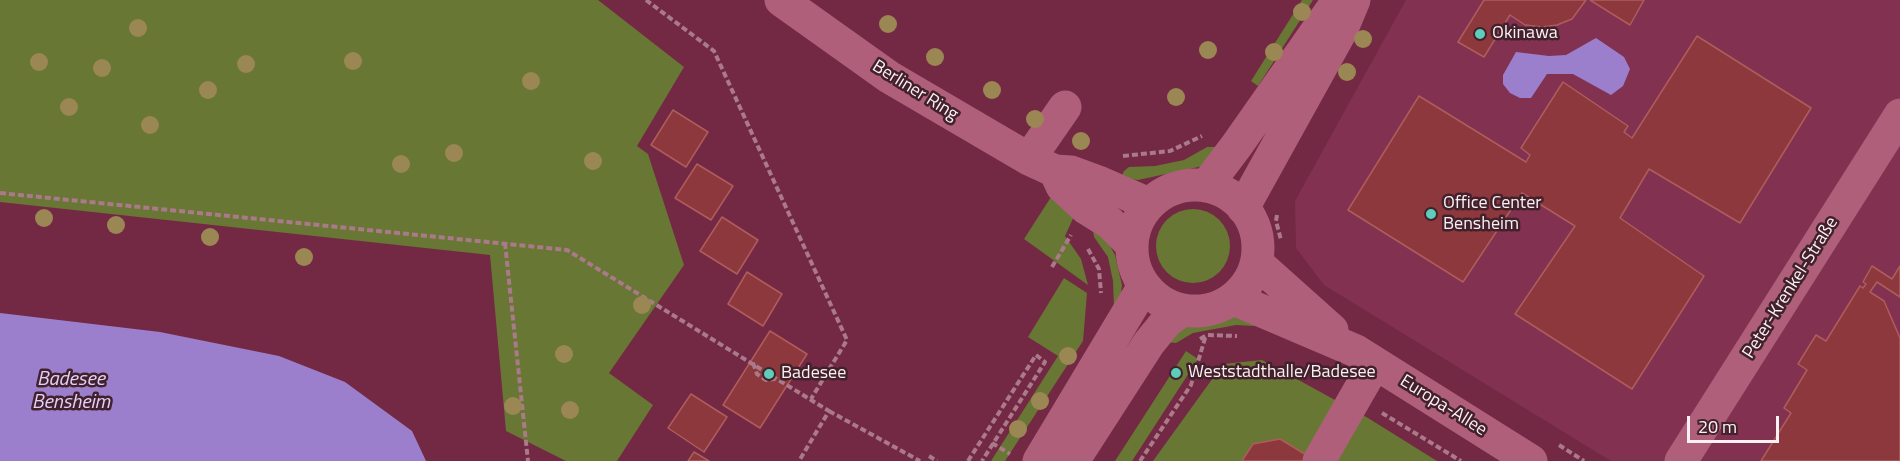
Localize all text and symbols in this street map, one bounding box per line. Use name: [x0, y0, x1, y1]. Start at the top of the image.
place label: Okinawa: [1492, 23, 1558, 45]
marker: Okinawa: [1473, 27, 1487, 41]
street label: Berliner Ring: [868, 56, 962, 126]
place label: Office Center Bensheim: [1443, 193, 1541, 236]
marker: Office Center Bensheim: [1424, 207, 1438, 221]
street label: Peter-Krenkel-Straße: [1739, 213, 1843, 363]
place label: Weststadthalle/Badesee: [1188, 362, 1376, 384]
place label: Badesee: [781, 363, 846, 385]
marker: Weststadthalle/Badesee: [1169, 366, 1183, 380]
marker: Badesee: [762, 367, 776, 381]
water label: Badesee Bensheim: [32, 368, 110, 415]
street label: Europa-Allee: [1396, 371, 1490, 441]
scale bar: [1690, 404, 1782, 442]
text: 20 m: [1698, 413, 1737, 440]

